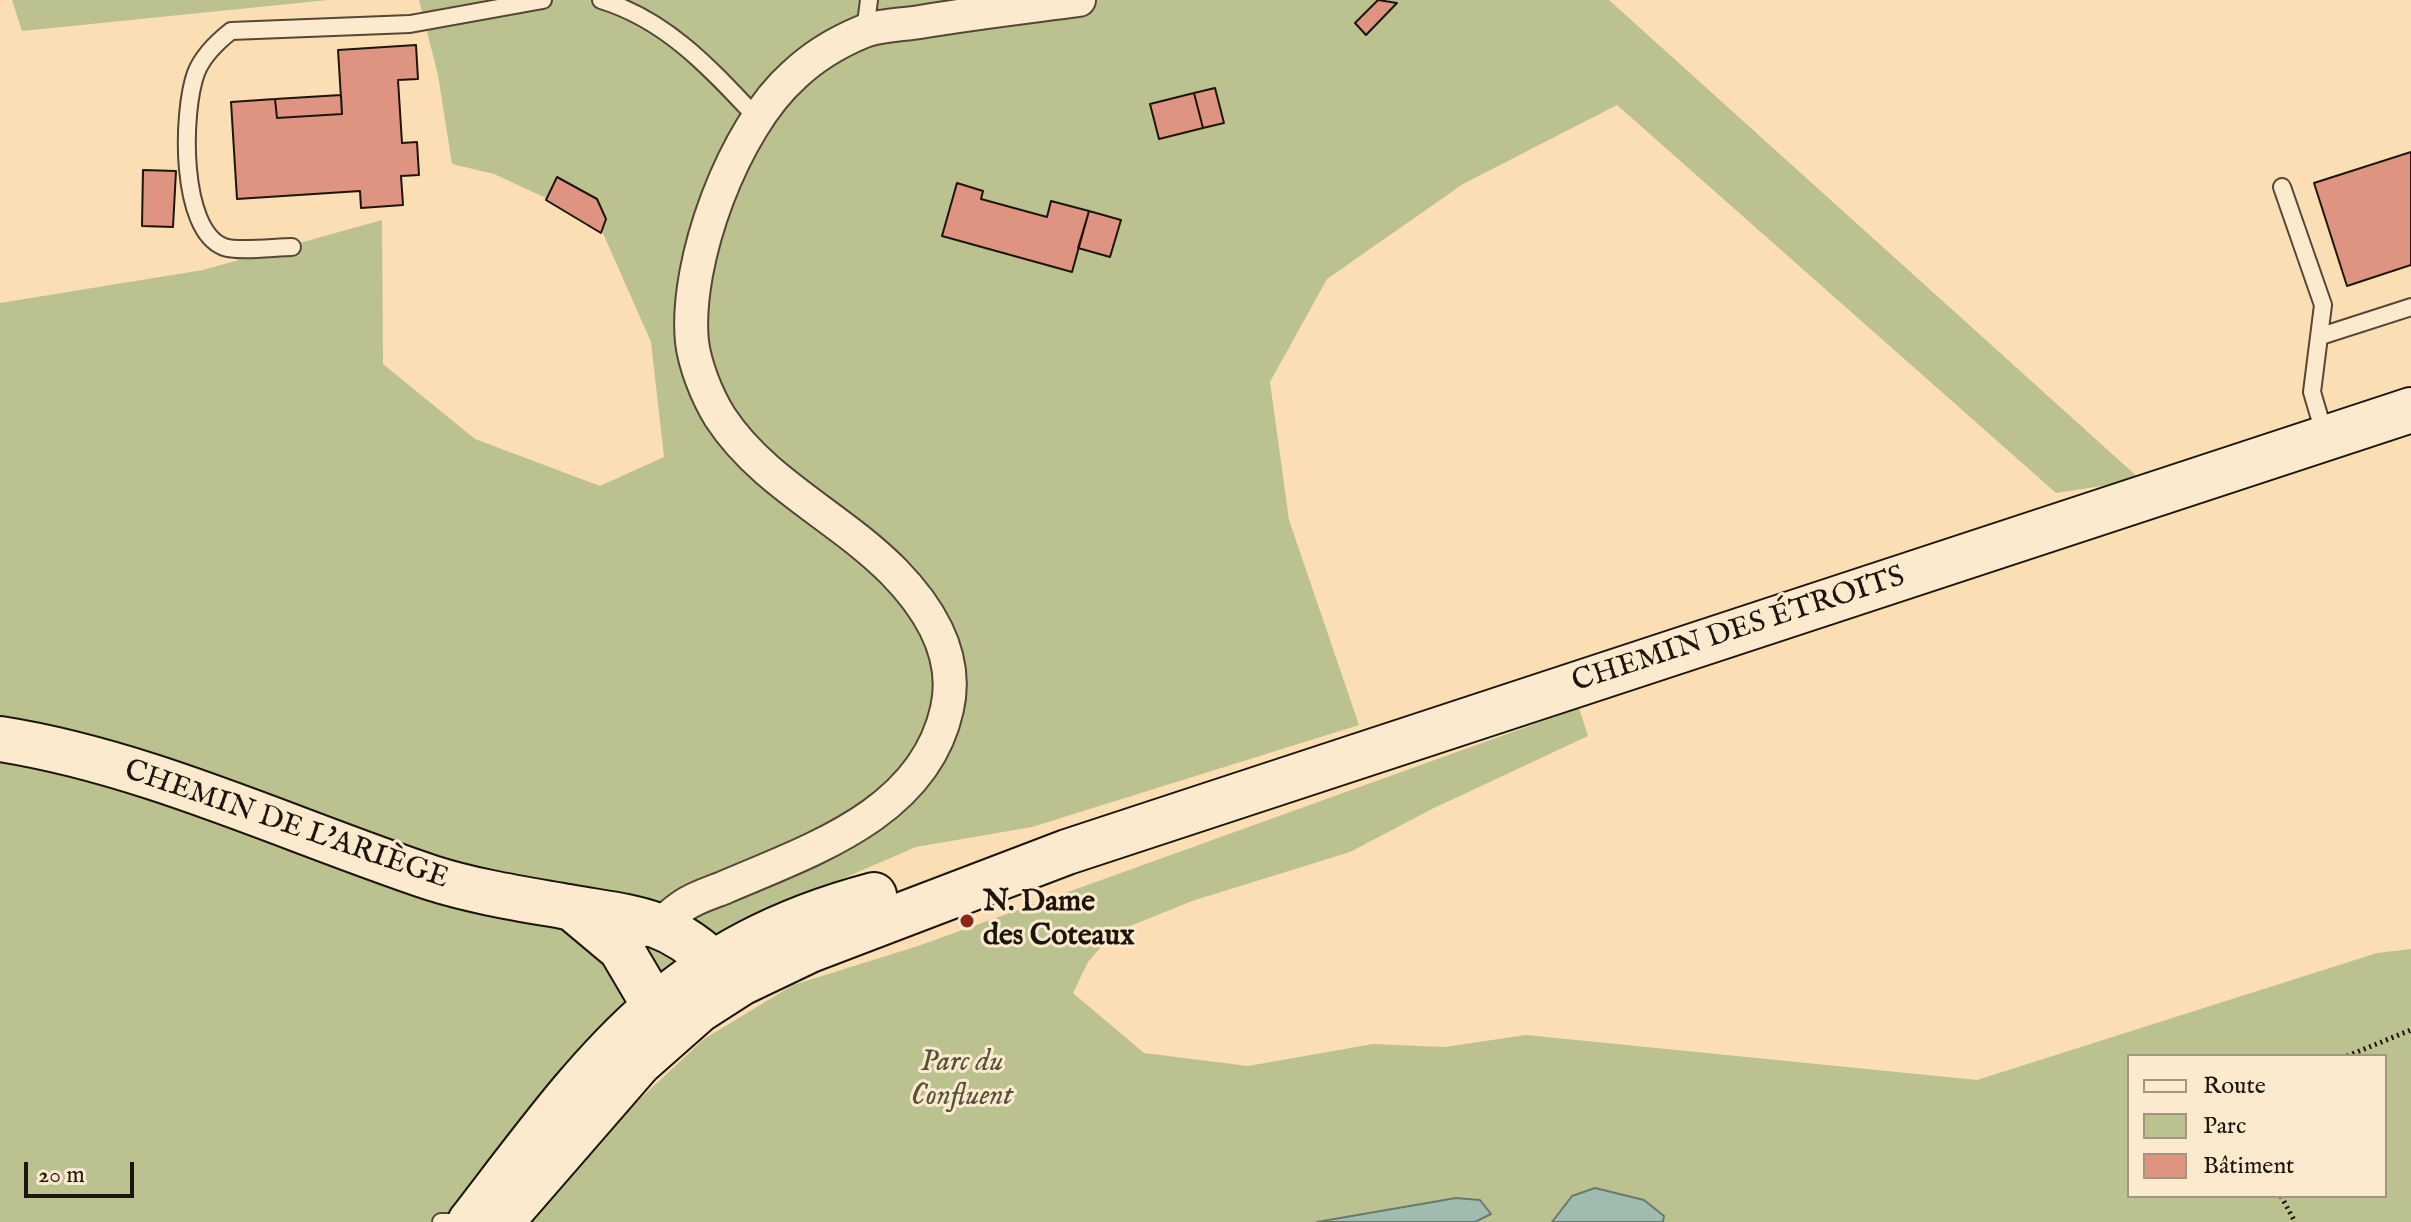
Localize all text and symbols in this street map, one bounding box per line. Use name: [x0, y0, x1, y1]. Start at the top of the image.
street label: CHEMIN DES ÉTROITS: [1568, 560, 1910, 702]
street label: CHEMIN DE L'ARIÈGE: [119, 754, 453, 898]
place label: N. Dame des Coteaux: [983, 886, 1135, 956]
marker: N. Dame des Coteaux: [958, 912, 976, 930]
park label: Parc du Confluent: [911, 1046, 1013, 1116]
legend: [2127, 1054, 2387, 1198]
text: Route: [2203, 1071, 2266, 1102]
text: Parc: [2203, 1111, 2246, 1142]
scale bar: [28, 1146, 138, 1196]
text: Bâtiment: [2203, 1151, 2294, 1182]
text: 20 m: [38, 1160, 85, 1191]

